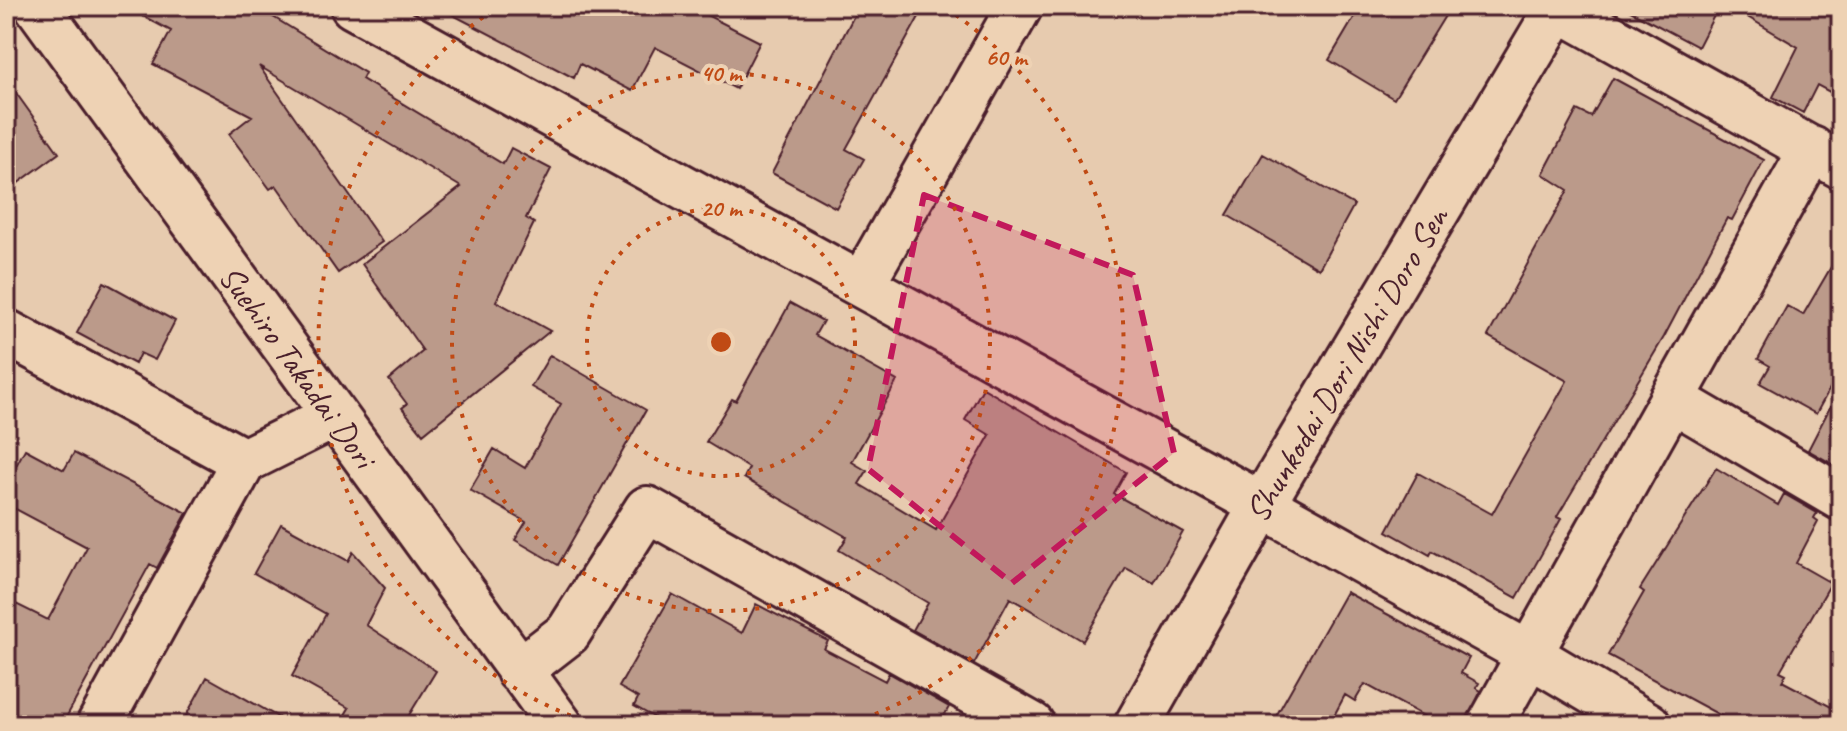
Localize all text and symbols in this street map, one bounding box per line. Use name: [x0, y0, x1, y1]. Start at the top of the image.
text: 60 m: [985, 42, 1029, 72]
text: 40 m: [700, 58, 744, 88]
text: 20 m: [700, 193, 744, 223]
street label: Shunkodai Dori Nishi Doro Sen: [1235, 197, 1458, 530]
street label: Suehiro Takadai Dori: [210, 257, 388, 479]
centre of rings: [707, 328, 735, 356]

